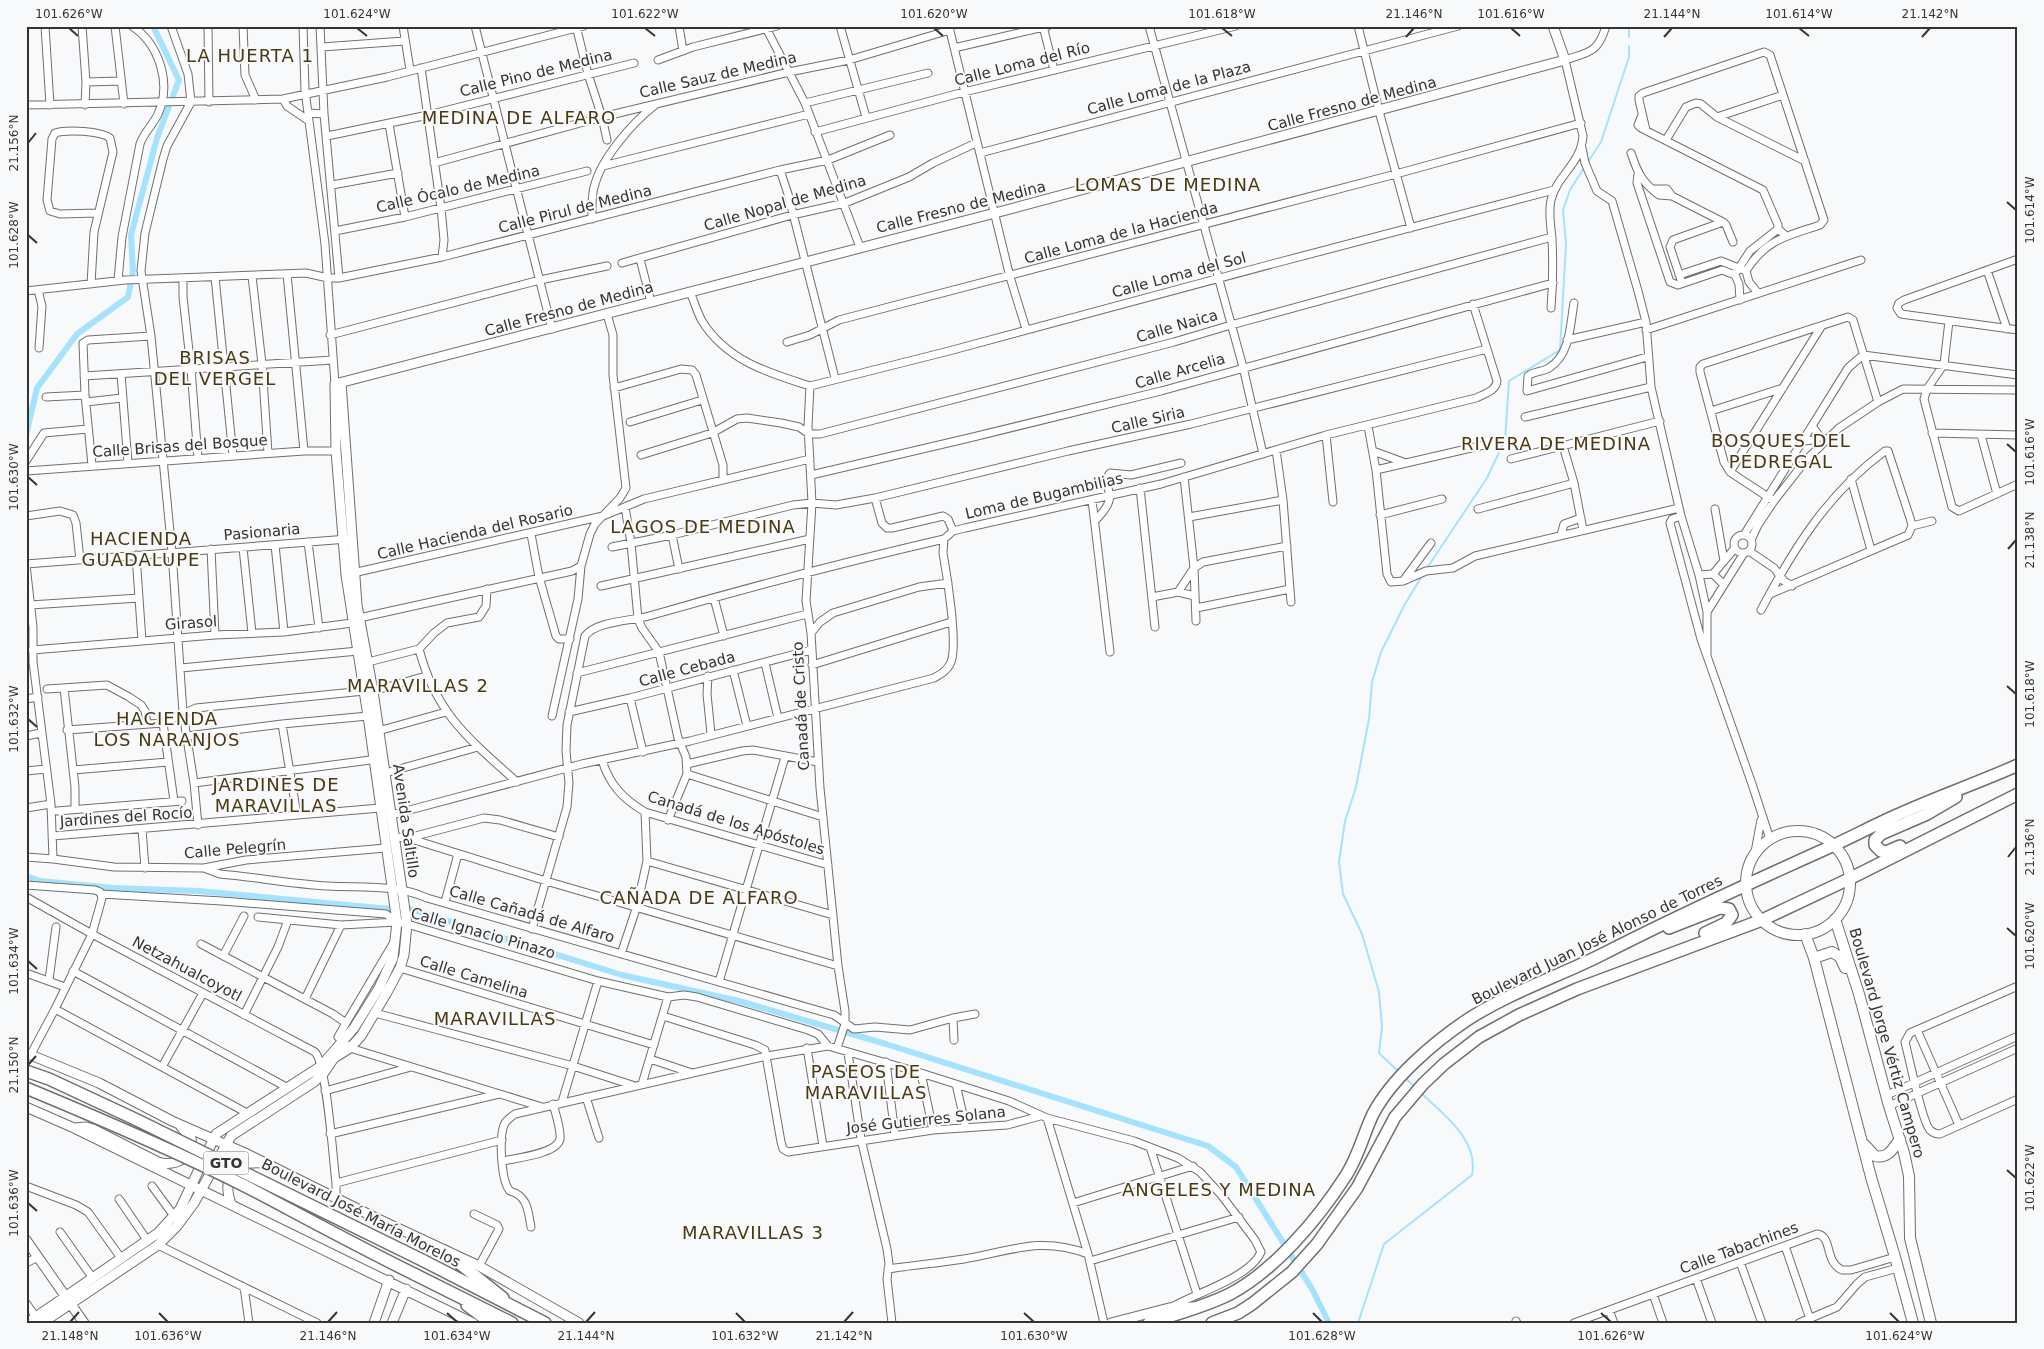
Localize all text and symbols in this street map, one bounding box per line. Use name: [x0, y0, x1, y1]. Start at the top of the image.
text: 101.626°W: [35, 7, 103, 21]
text: 101.624°W: [323, 7, 391, 21]
text: 101.622°W: [611, 7, 679, 21]
text: 101.620°W: [900, 7, 968, 21]
text: 101.618°W: [1188, 7, 1256, 21]
text: 21.146°N: [1386, 7, 1442, 21]
text: 101.616°W: [1477, 7, 1545, 21]
text: 21.144°N: [1644, 7, 1700, 21]
text: 101.614°W: [1765, 7, 1833, 21]
text: 21.142°N: [1902, 7, 1958, 21]
street label: Calle Loma del Río: [952, 38, 1092, 90]
district label: LA HUERTA 1: [186, 45, 314, 66]
street label: Calle Pino de Medina: [458, 45, 614, 101]
street label: Calle Sauz de Medina: [638, 48, 798, 102]
street label: Calle Loma de la Plaza: [1085, 57, 1253, 119]
street label: Calle Fresno de Medina: [1266, 73, 1438, 135]
district label: MEDINA DE ALFARO: [422, 107, 616, 128]
text: 21.156°N: [7, 115, 21, 171]
street label: Calle Ócalo de Medina: [374, 160, 542, 217]
street label: Calle Nopal de Medina: [702, 171, 868, 235]
district label: LOMAS DE MEDINA: [1075, 174, 1261, 195]
text: 101.614°W: [2023, 176, 2037, 244]
street label: Calle Fresno de Medina: [874, 177, 1048, 237]
street label: Calle Pirul de Medina: [496, 181, 654, 237]
street label: Calle Loma de la Hacienda: [1022, 198, 1220, 268]
text: 101.628°W: [7, 201, 21, 269]
street label: Calle Loma del Sol: [1110, 248, 1248, 302]
street label: Calle Fresno de Medina: [483, 278, 655, 340]
street label: Calle Naica: [1134, 306, 1220, 346]
district label: BRISAS DEL VERGEL: [154, 347, 276, 389]
street label: Calle Arcelia: [1133, 350, 1227, 392]
street label: Calle Siria: [1109, 403, 1187, 437]
text: 101.616°W: [2023, 418, 2037, 486]
district label: BOSQUES DEL PEDREGAL: [1711, 430, 1851, 472]
street label: Calle Brisas del Bosque: [92, 431, 268, 461]
district label: RIVERA DE MEDINA: [1461, 433, 1651, 454]
text: 101.630°W: [7, 443, 21, 511]
street label: Loma de Bugambilias: [963, 469, 1125, 523]
street label: Calle Hacienda del Rosario: [375, 501, 575, 563]
text: 21.138°N: [2023, 512, 2037, 568]
district label: LAGOS DE MEDINA: [610, 516, 796, 537]
street label: Pasionaria: [223, 520, 301, 544]
district label: HACIENDA GUADALUPE: [82, 528, 200, 570]
street label: Girasol: [164, 612, 218, 634]
street label: Canadá de Cristo: [789, 641, 813, 771]
street label: Calle Cebada: [637, 647, 737, 691]
text: 101.618°W: [2023, 660, 2037, 728]
district label: MARAVILLAS 2: [347, 675, 489, 696]
text: 101.632°W: [7, 685, 21, 753]
district label: HACIENDA LOS NARANJOS: [94, 708, 240, 750]
street label: Avenida Saltillo: [389, 763, 423, 879]
district label: JARDINES DE MARAVILLAS: [211, 774, 340, 816]
street label: Canadá de los Apóstoles: [645, 787, 827, 859]
street label: Jardines del Rocío: [58, 803, 193, 831]
text: 21.136°N: [2023, 819, 2037, 875]
street label: Calle Pelegrín: [183, 836, 287, 862]
street label: Boulevard Juan José Alonso de Torres: [1469, 871, 1725, 1009]
street label: Calle Cañadá de Alfaro: [447, 882, 617, 946]
district label: CAÑADA DE ALFARO: [599, 887, 799, 908]
text: 101.620°W: [2023, 902, 2037, 970]
street label: Calle Ignacio Pinazo: [409, 904, 557, 962]
street label: Boulevard Jorge Vértiz Campero: [1845, 926, 1929, 1160]
text: 101.634°W: [7, 927, 21, 995]
street label: Netzahualcoyotl: [129, 933, 245, 1005]
street label: Calle Camelina: [418, 952, 530, 1002]
district label: MARAVILLAS: [434, 1008, 556, 1029]
text: 21.150°N: [7, 1037, 21, 1093]
district label: PASEOS DE MARAVILLAS: [805, 1061, 927, 1103]
street label: José Gutierres Solana: [844, 1103, 1007, 1137]
text: 101.622°W: [2023, 1144, 2037, 1212]
road number: GTO: [204, 1152, 248, 1174]
street label: Boulevard José María Morelos: [259, 1155, 464, 1271]
text: 101.636°W: [7, 1169, 21, 1237]
district label: ANGELES Y MEDINA: [1122, 1179, 1316, 1200]
street label: Calle Tabachines: [1677, 1218, 1801, 1278]
district label: MARAVILLAS 3: [682, 1222, 824, 1243]
text: 21.148°N: [42, 1329, 98, 1343]
text: 101.636°W: [134, 1329, 202, 1343]
text: 21.146°N: [300, 1329, 356, 1343]
text: 101.634°W: [423, 1329, 491, 1343]
text: 21.144°N: [558, 1329, 614, 1343]
text: 101.632°W: [711, 1329, 779, 1343]
text: 21.142°N: [816, 1329, 872, 1343]
text: 101.630°W: [1000, 1329, 1068, 1343]
text: 101.628°W: [1288, 1329, 1356, 1343]
text: 101.626°W: [1577, 1329, 1645, 1343]
text: 101.624°W: [1865, 1329, 1933, 1343]

